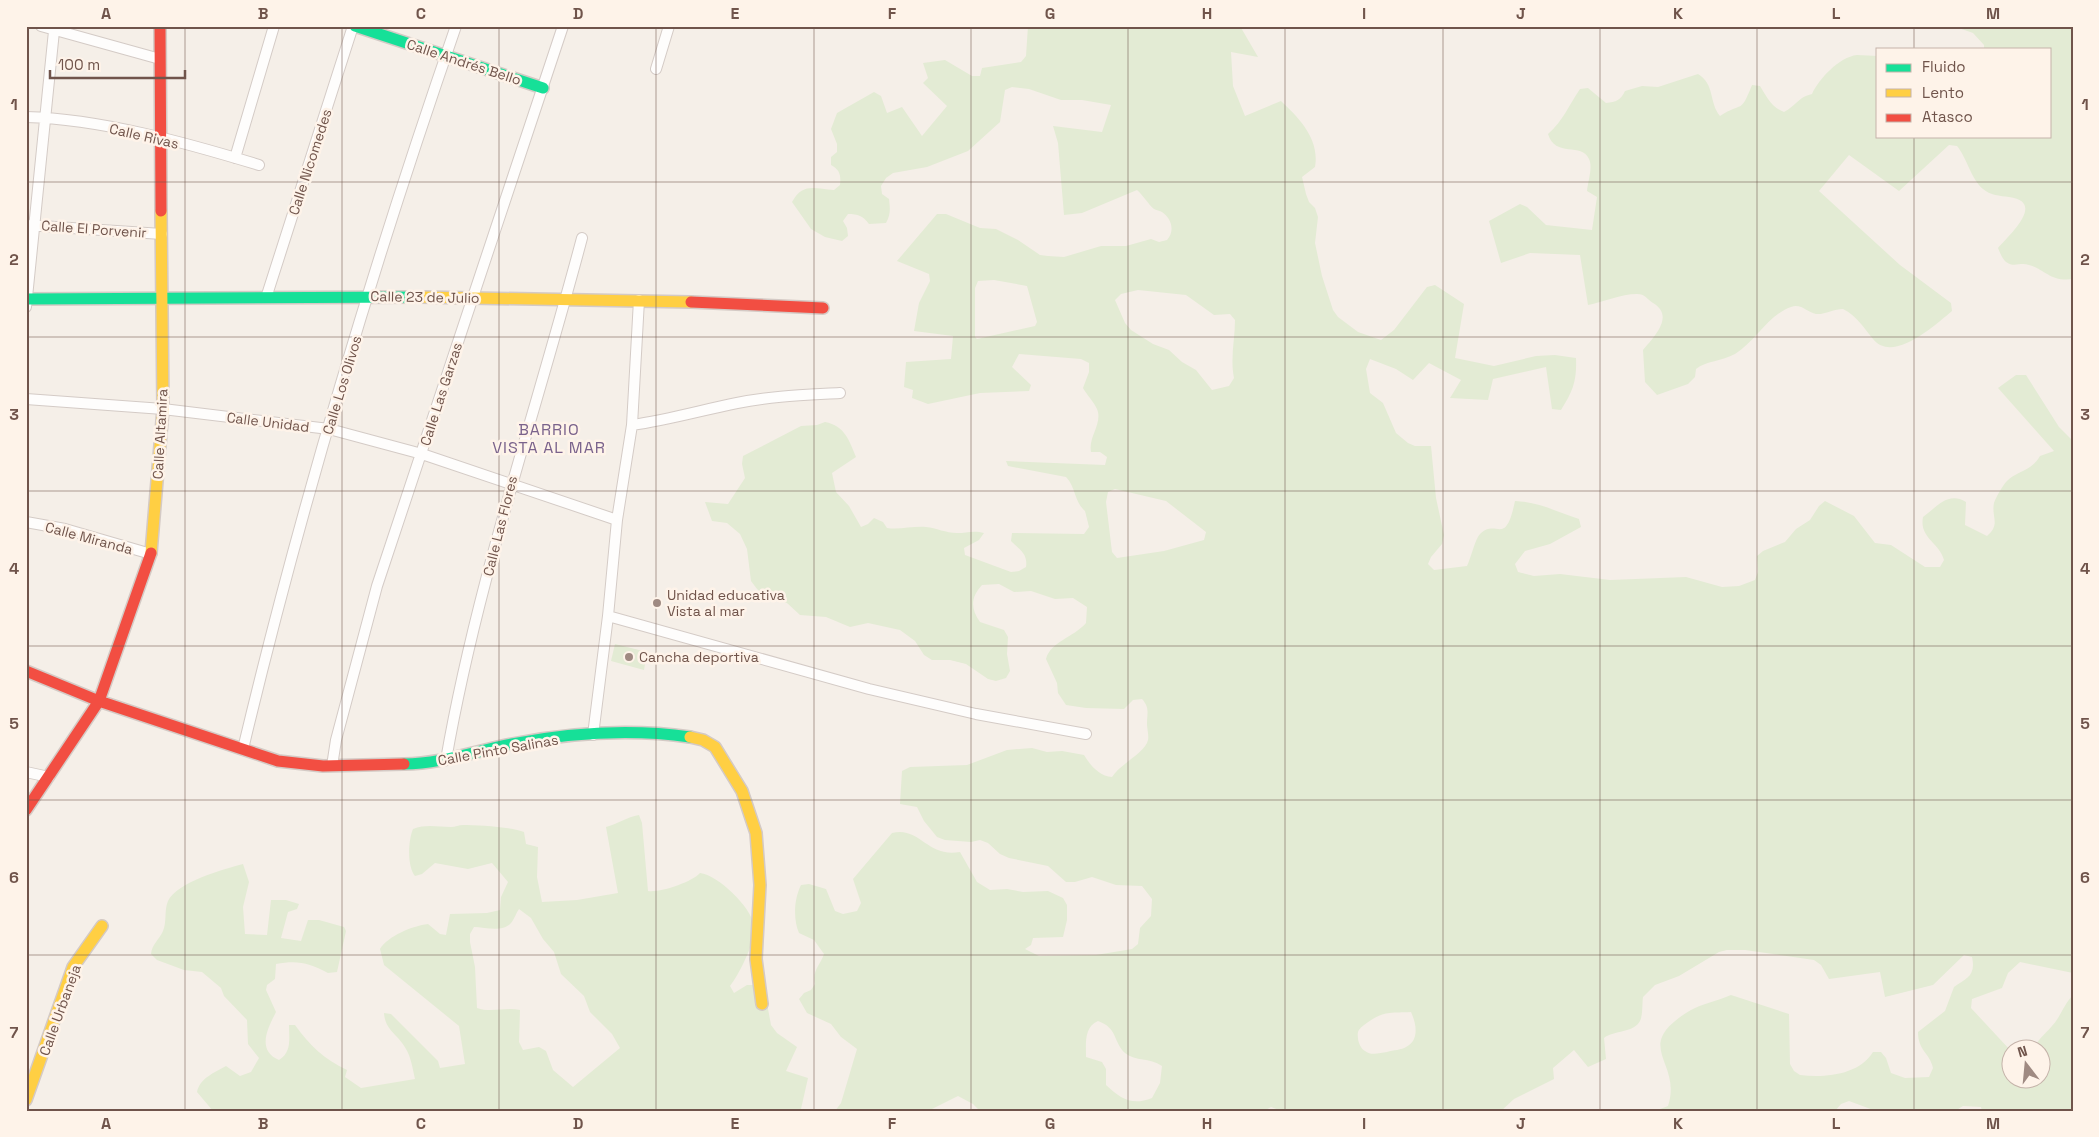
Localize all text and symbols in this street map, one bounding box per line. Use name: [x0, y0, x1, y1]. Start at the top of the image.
text: A: [101, 3, 111, 24]
text: B: [258, 3, 268, 24]
text: C: [416, 3, 426, 24]
text: D: [573, 3, 583, 24]
text: E: [731, 3, 740, 24]
text: F: [888, 3, 897, 24]
text: G: [1045, 3, 1055, 24]
text: H: [1202, 3, 1212, 24]
text: I: [1362, 3, 1366, 24]
text: J: [1516, 3, 1526, 24]
text: K: [1673, 3, 1683, 24]
text: L: [1832, 3, 1841, 24]
text: M: [1986, 3, 2000, 24]
street label: Calle Andrés Bello: [404, 35, 524, 89]
scale bar: [50, 48, 185, 80]
legend: [1876, 48, 2052, 138]
text: 100 m: [58, 55, 100, 74]
text: Fluido: [1922, 57, 1966, 76]
text: Lento: [1922, 83, 1964, 102]
text: 1: [10, 94, 18, 115]
text: 1: [2081, 94, 2089, 115]
street label: Calle Nicomedes: [284, 107, 336, 217]
text: Atasco: [1922, 107, 1973, 126]
street label: Calle Rivas: [108, 119, 180, 153]
street label: Calle El Porvenir: [41, 216, 147, 242]
text: 2: [9, 249, 19, 270]
text: 2: [2080, 249, 2090, 270]
street label: Calle 23 de Julio: [370, 287, 480, 307]
street label: Calle Los Olivos: [318, 333, 366, 437]
street label: Calle Las Garzas: [416, 340, 466, 448]
street label: Calle Altamira: [149, 388, 171, 480]
text: 3: [9, 404, 19, 425]
text: 3: [2080, 404, 2090, 425]
street label: Calle Unidad: [226, 408, 310, 436]
district label: BARRIO VISTA AL MAR: [492, 419, 606, 458]
street label: Calle Las Flores: [479, 474, 521, 578]
street label: Calle Miranda: [43, 518, 135, 558]
text: 4: [9, 558, 19, 579]
text: 4: [2080, 558, 2090, 579]
place label: Unidad educativa Vista al mar: [667, 586, 785, 620]
marker: Unidad educativa Vista al mar: [651, 597, 663, 609]
place label: Cancha deportiva: [639, 648, 759, 666]
marker: Cancha deportiva: [623, 651, 635, 663]
text: 5: [9, 713, 19, 734]
text: 5: [2080, 713, 2090, 734]
street label: Calle Pinto Salinas: [436, 731, 560, 769]
text: 6: [9, 867, 19, 888]
text: 6: [2080, 867, 2090, 888]
street label: Calle Urbaneja: [35, 962, 85, 1058]
text: 7: [10, 1022, 19, 1043]
text: 7: [2081, 1022, 2090, 1043]
north arrow: [2002, 1040, 2052, 1090]
text: N: [2015, 1042, 2029, 1061]
text: A: [101, 1113, 111, 1134]
text: B: [258, 1113, 268, 1134]
text: C: [416, 1113, 426, 1134]
text: D: [573, 1113, 583, 1134]
text: E: [731, 1113, 740, 1134]
text: F: [888, 1113, 897, 1134]
text: G: [1045, 1113, 1055, 1134]
text: H: [1202, 1113, 1212, 1134]
text: I: [1362, 1113, 1366, 1134]
text: J: [1516, 1113, 1526, 1134]
text: K: [1673, 1113, 1683, 1134]
text: L: [1832, 1113, 1841, 1134]
text: M: [1986, 1113, 2000, 1134]

